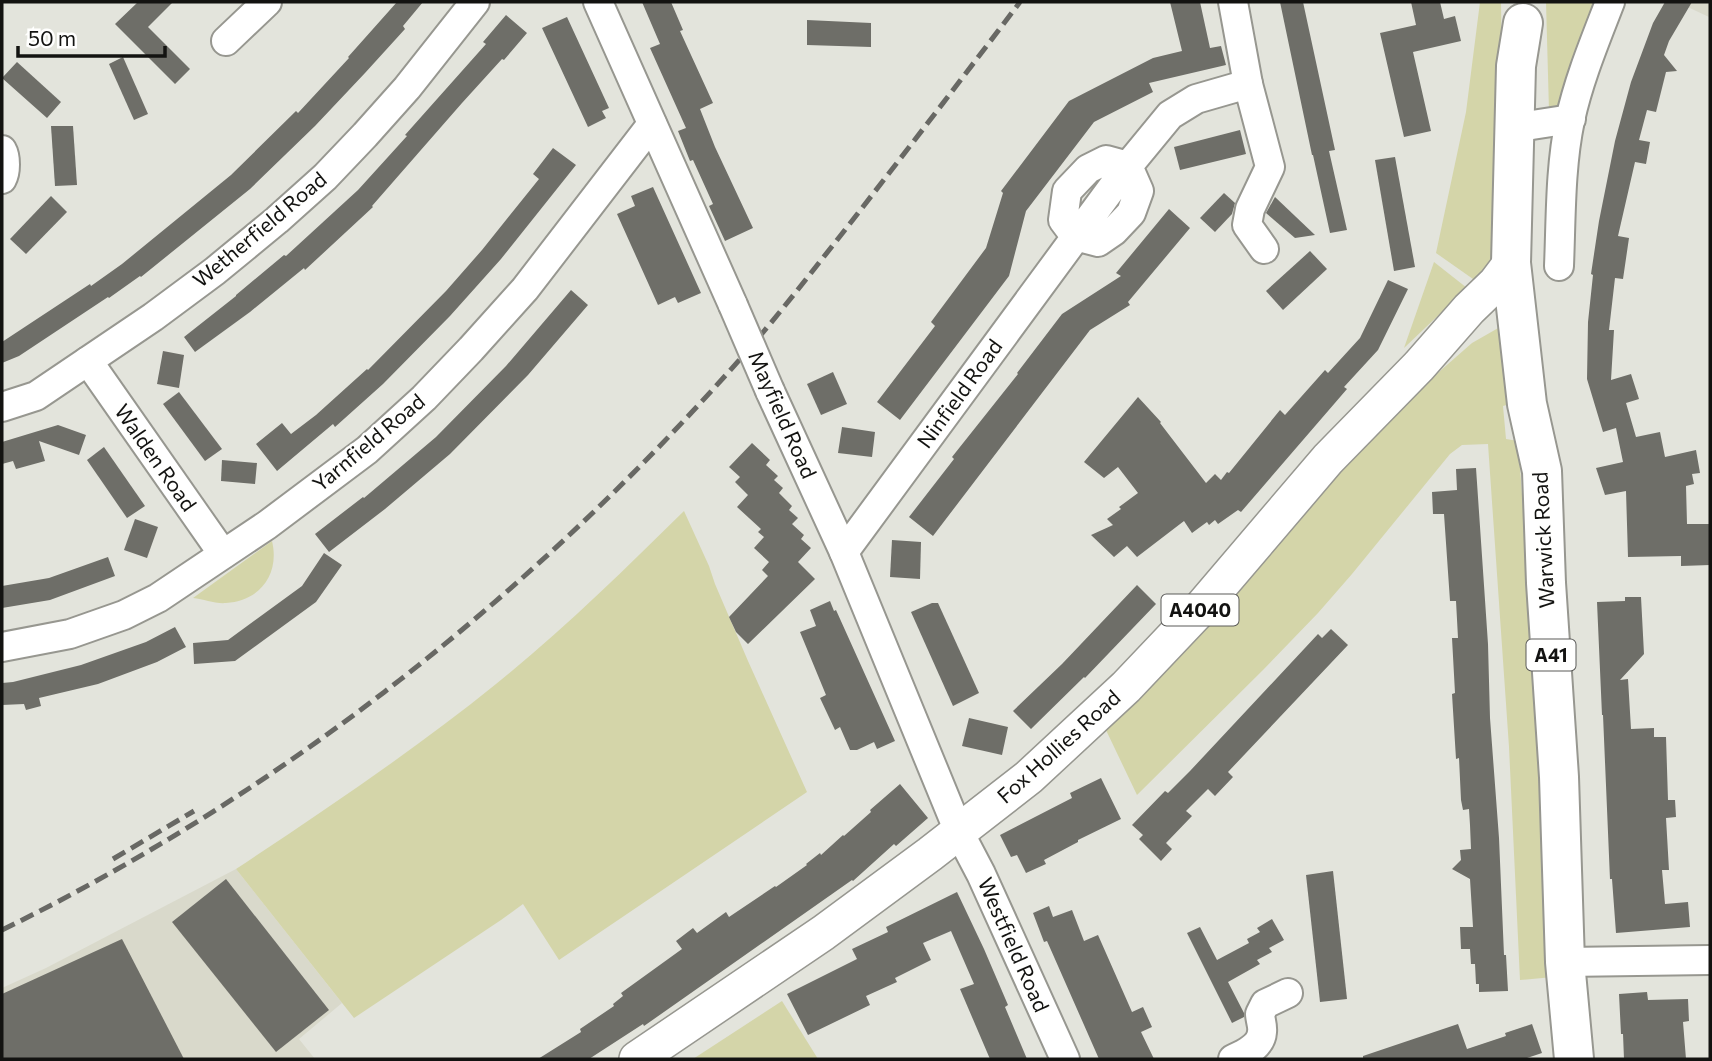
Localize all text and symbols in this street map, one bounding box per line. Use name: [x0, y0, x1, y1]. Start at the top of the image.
scale bar: [18, 14, 164, 58]
text: 50 m: [28, 25, 76, 50]
street label: Wetherfield Road: [187, 166, 331, 292]
street label: Ninfield Road: [911, 334, 1007, 452]
street label: Mayfield Road: [744, 347, 823, 482]
street label: Yarnfield Road: [307, 388, 429, 496]
street label: Walden Road: [110, 399, 202, 515]
street label: Warwick Road: [1526, 471, 1559, 609]
road number: A4040: [1162, 594, 1238, 625]
road number: A41: [1526, 640, 1576, 670]
street label: Fox Hollies Road: [991, 684, 1125, 808]
street label: Westfield Road: [974, 873, 1055, 1015]

